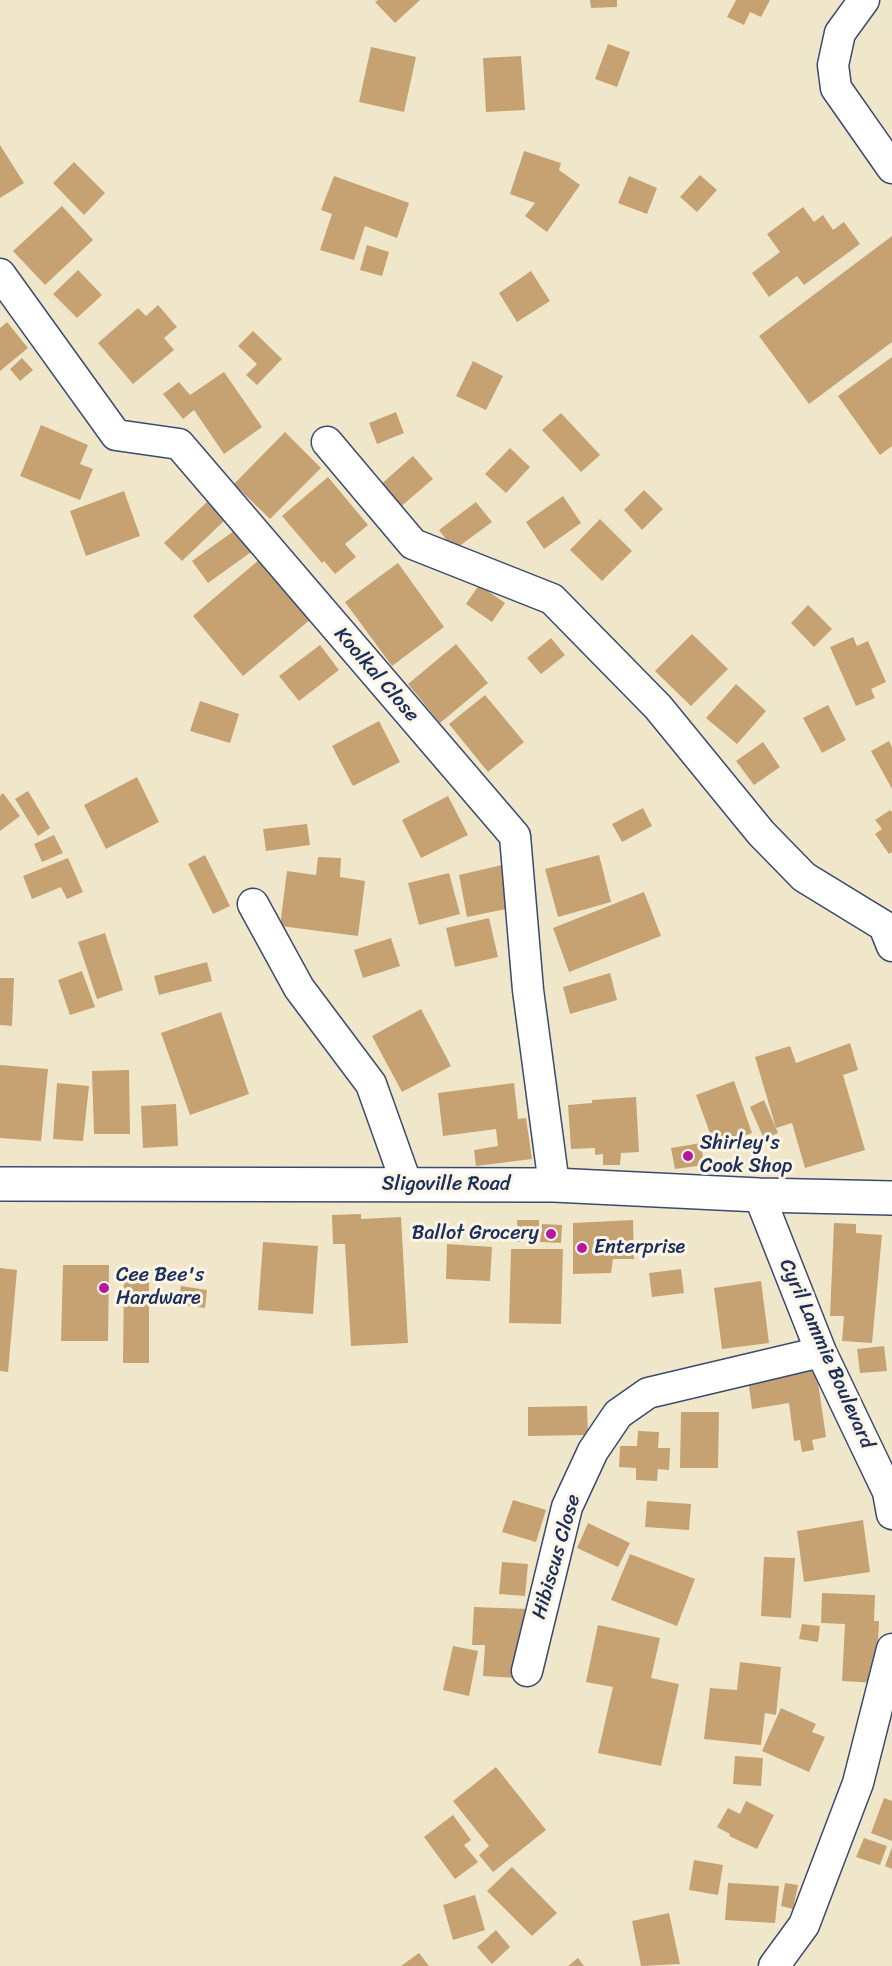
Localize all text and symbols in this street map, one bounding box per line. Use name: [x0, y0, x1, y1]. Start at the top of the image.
street label: Koolkal Close: [328, 623, 424, 727]
place label: Shirley's Cook Shop: [700, 1132, 792, 1179]
marker: Shirley's Cook Shop: [681, 1149, 695, 1163]
street label: Sligoville Road: [382, 1173, 510, 1197]
place label: Ballot Grocery: [412, 1222, 539, 1246]
marker: Ballot Grocery: [544, 1227, 558, 1241]
place label: Enterprise: [594, 1236, 685, 1260]
marker: Enterprise: [575, 1241, 589, 1255]
street label: Cyril Lammie Boulevard: [773, 1256, 879, 1452]
place label: Cee Bee's Hardware: [116, 1264, 204, 1311]
marker: Cee Bee's Hardware: [97, 1281, 111, 1295]
street label: Hibiscus Close: [528, 1492, 586, 1622]

